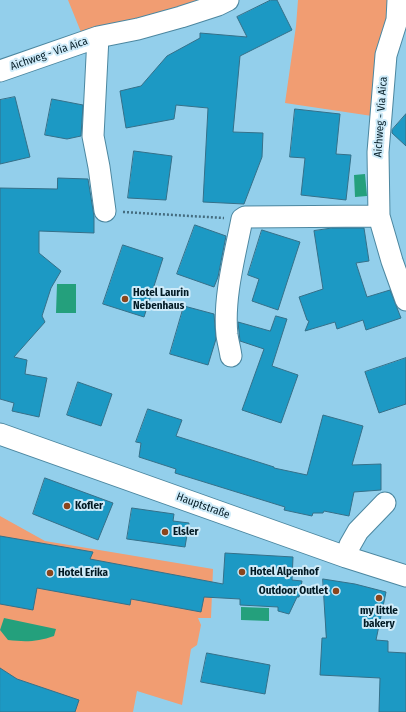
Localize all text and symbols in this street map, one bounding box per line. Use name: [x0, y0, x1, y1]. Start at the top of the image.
street label: Aichweg - Via Aica: [9, 35, 89, 73]
street label: Aichweg - Via Aica: [372, 76, 390, 158]
place label: Hotel Laurin Nebenhaus: [133, 286, 189, 312]
marker: Hotel Laurin Nebenhaus: [120, 294, 130, 304]
street label: Hauptstraße: [175, 490, 231, 522]
place label: Kofler: [75, 499, 103, 513]
marker: Kofler: [62, 501, 72, 511]
place label: Elsler: [173, 525, 198, 539]
marker: Elsler: [160, 527, 170, 537]
place label: Hotel Alpenhof: [250, 565, 319, 579]
place label: Hotel Erika: [58, 566, 108, 580]
marker: Hotel Alpenhof: [237, 567, 247, 577]
marker: Hotel Erika: [45, 568, 55, 578]
place label: Outdoor Outlet: [259, 584, 328, 598]
marker: Outdoor Outlet: [331, 586, 341, 596]
marker: my little bakery: [374, 593, 384, 603]
place label: my little bakery: [360, 604, 398, 630]

